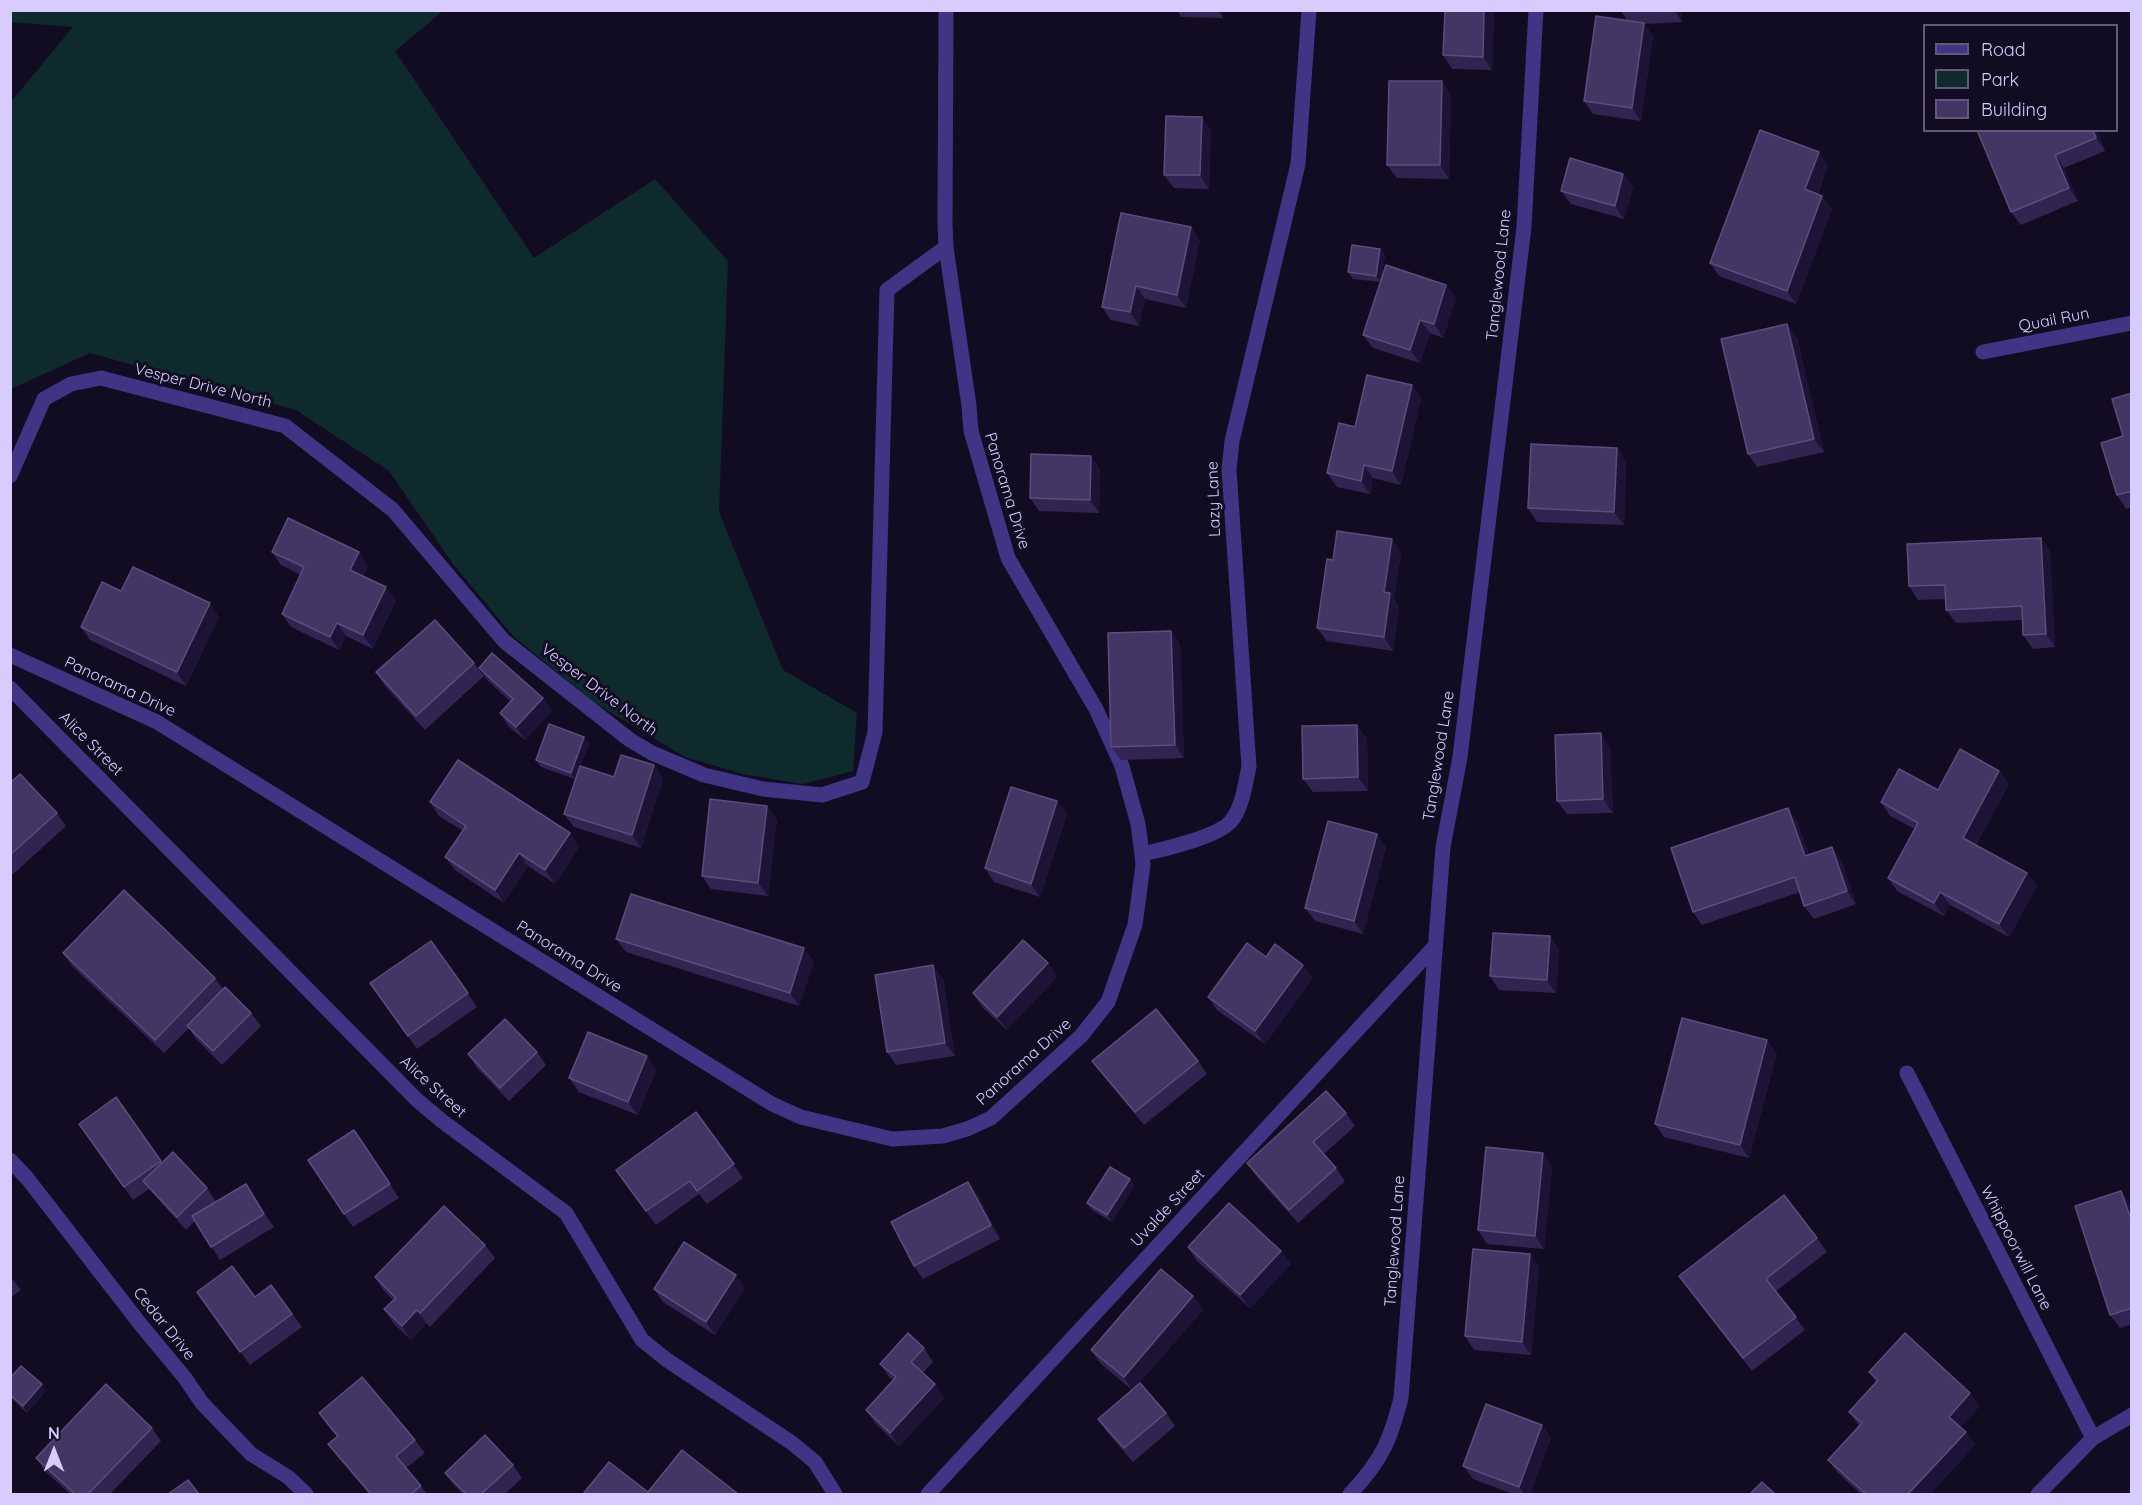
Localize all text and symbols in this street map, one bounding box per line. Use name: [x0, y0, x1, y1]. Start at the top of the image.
legend: [1923, 24, 2118, 132]
text: Road: [1981, 38, 2026, 61]
text: Park: [1981, 68, 2019, 91]
text: Building: [1981, 98, 2047, 121]
street label: Tanglewood Lane: [1483, 209, 1515, 341]
street label: Quail Run: [2017, 304, 2091, 336]
street label: Vesper Drive North: [132, 360, 274, 412]
street label: Panorama Drive: [980, 430, 1034, 552]
street label: Lazy Lane: [1203, 461, 1225, 537]
street label: Vesper Drive North: [537, 640, 661, 740]
street label: Panorama Drive: [61, 653, 179, 721]
street label: Tanglewood Lane: [1419, 690, 1459, 822]
street label: Alice Street: [55, 708, 127, 780]
street label: Panorama Drive: [513, 917, 625, 997]
street label: Panorama Drive: [973, 1014, 1075, 1110]
street label: Alice Street: [396, 1052, 470, 1122]
street label: Uvalde Street: [1127, 1165, 1209, 1251]
street label: Tanglewood Lane: [1381, 1175, 1409, 1307]
street label: Whippoorwill Lane: [1976, 1182, 2056, 1314]
street label: Cedar Drive: [129, 1284, 199, 1364]
north arrow: [24, 1421, 84, 1481]
text: N: [48, 1423, 60, 1443]

